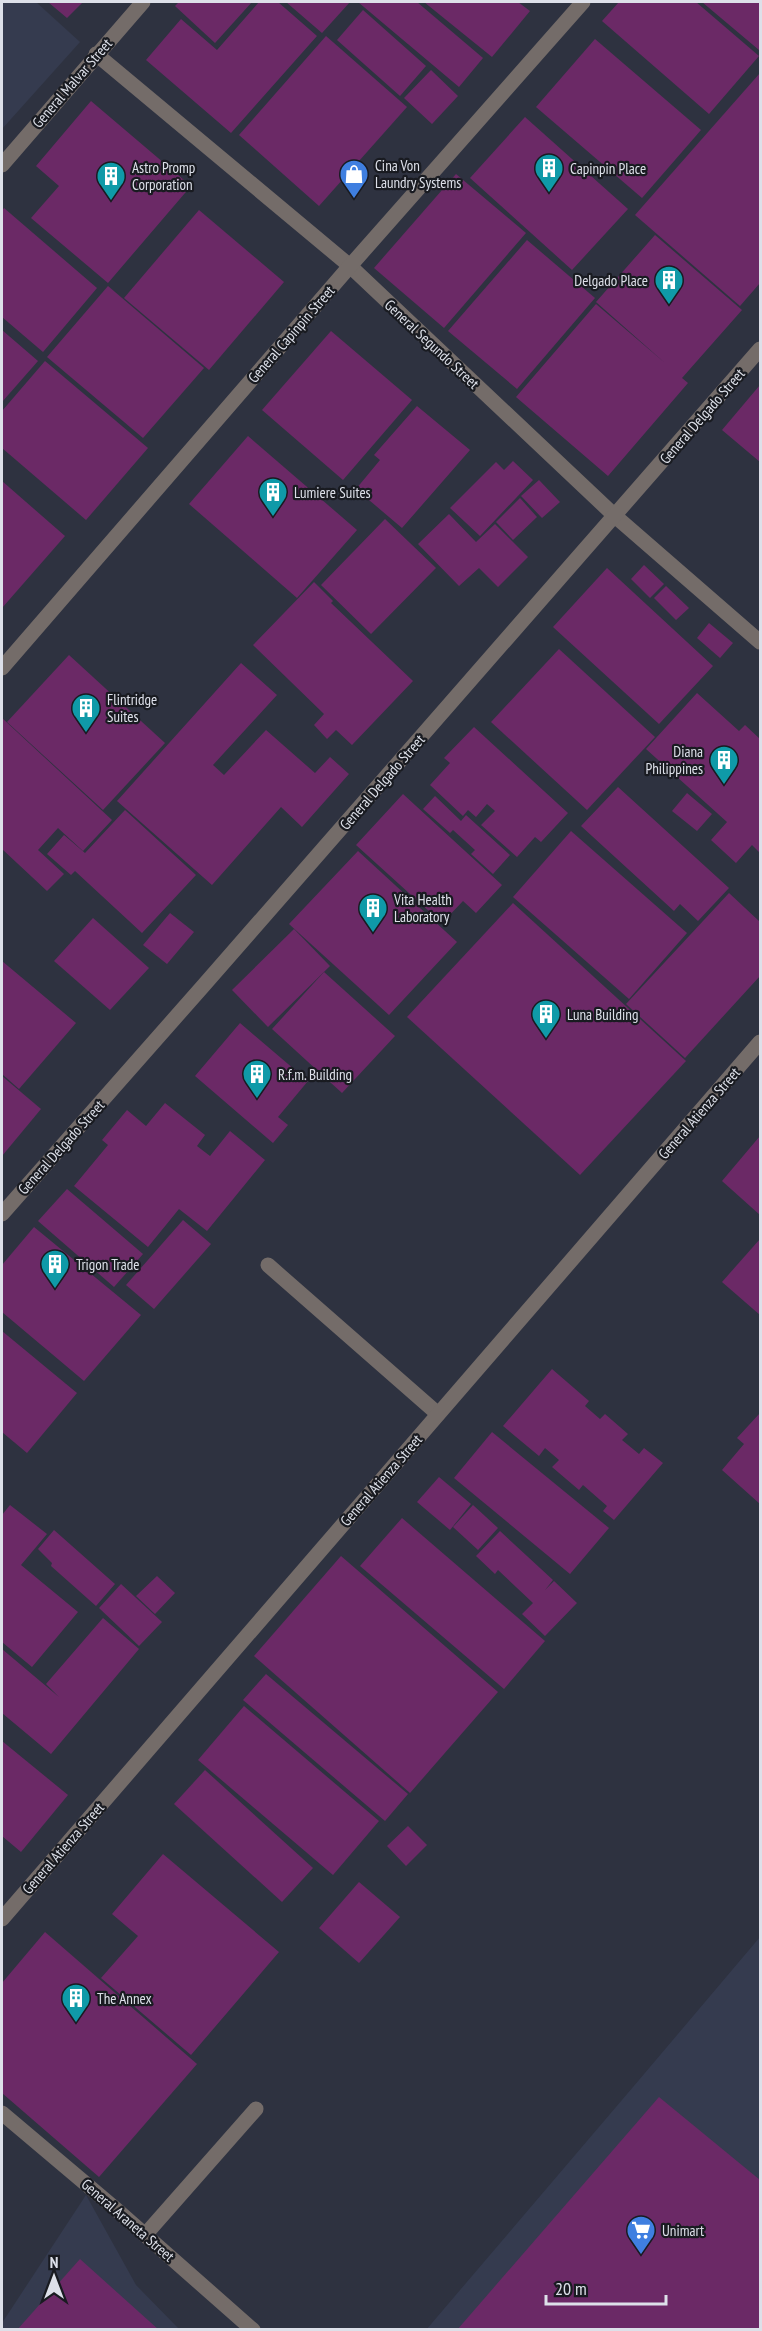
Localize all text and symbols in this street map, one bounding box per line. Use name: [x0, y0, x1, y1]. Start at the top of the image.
street label: General Malvar Street: [28, 34, 116, 132]
building icon: Capinpin Place: [533, 152, 565, 194]
place label: Cina Von Laundry Systems: [375, 156, 461, 192]
place label: Astro Promp Corporation: [132, 158, 195, 194]
shop icon: Cina Von Laundry Systems: [338, 158, 370, 200]
place label: Capinpin Place: [570, 159, 646, 178]
building icon: Astro Promp Corporation: [95, 160, 127, 202]
building icon: Delgado Place: [653, 264, 685, 306]
place label: Delgado Place: [574, 271, 648, 290]
street label: General Capinpin Street: [244, 281, 338, 387]
street label: General Segundo Street: [381, 295, 483, 393]
street label: General Delgado Street: [655, 364, 749, 468]
building icon: Lumiere Suites: [257, 476, 289, 518]
place label: Lumiere Suites: [294, 483, 371, 502]
place label: Flintridge Suites: [107, 690, 157, 726]
building icon: Flintridge Suites: [70, 692, 102, 734]
street label: General Delgado Street: [335, 730, 429, 834]
place label: Diana Philippines: [645, 742, 703, 778]
building icon: Diana Philippines: [708, 744, 740, 786]
place label: Vita Health Laboratory: [393, 890, 452, 926]
building icon: Vita Health Laboratory: [357, 892, 389, 934]
building icon: Luna Building: [530, 998, 562, 1040]
place label: Luna Building: [567, 1005, 638, 1024]
building icon: R.f.m. Building: [241, 1058, 273, 1100]
street label: General Atienza Street: [654, 1063, 744, 1163]
place label: R.f.m. Building: [278, 1065, 352, 1084]
street label: General Delgado Street: [14, 1096, 108, 1198]
building icon: Trigon Trade: [39, 1248, 71, 1290]
place label: Trigon Trade: [76, 1255, 139, 1274]
street label: General Atienza Street: [336, 1430, 426, 1530]
street label: General Atienza Street: [18, 1798, 108, 1898]
building icon: The Annex: [60, 1982, 92, 2024]
place label: The Annex: [97, 1989, 152, 2008]
street label: General Araneta Street: [78, 2174, 178, 2266]
supermarket icon: Unimart: [625, 2214, 657, 2256]
place label: Unimart: [662, 2221, 704, 2240]
north arrow: [24, 2247, 84, 2307]
text: N: [50, 2252, 58, 2272]
scale bar: [546, 2268, 666, 2306]
text: 20 m: [555, 2277, 587, 2300]

